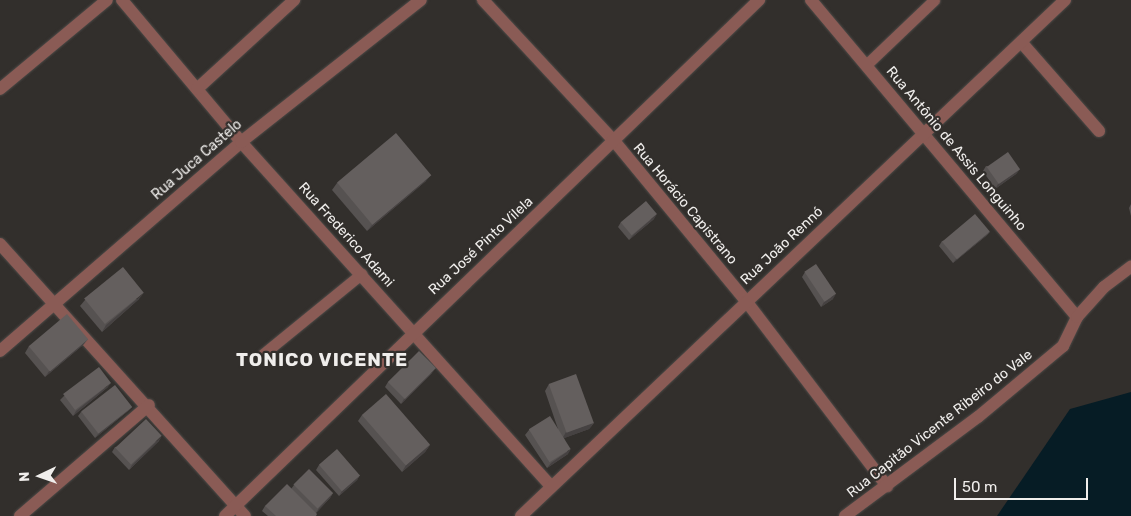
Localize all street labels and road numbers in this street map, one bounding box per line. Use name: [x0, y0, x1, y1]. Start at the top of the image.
street label: Rua Antônio de Assis Longuinho: [882, 63, 1030, 235]
street label: Rua Juca Castelo: [149, 116, 245, 204]
street label: Rua Horácio Capistrano: [629, 140, 741, 268]
street label: Rua Frederico Adami: [295, 179, 397, 291]
street label: Rua José Pinto Vilela: [425, 193, 537, 299]
street label: Rua João Rennó: [737, 203, 827, 289]
street label: Rua Capitão Vicente Ribeiro do Vale: [844, 346, 1036, 502]

